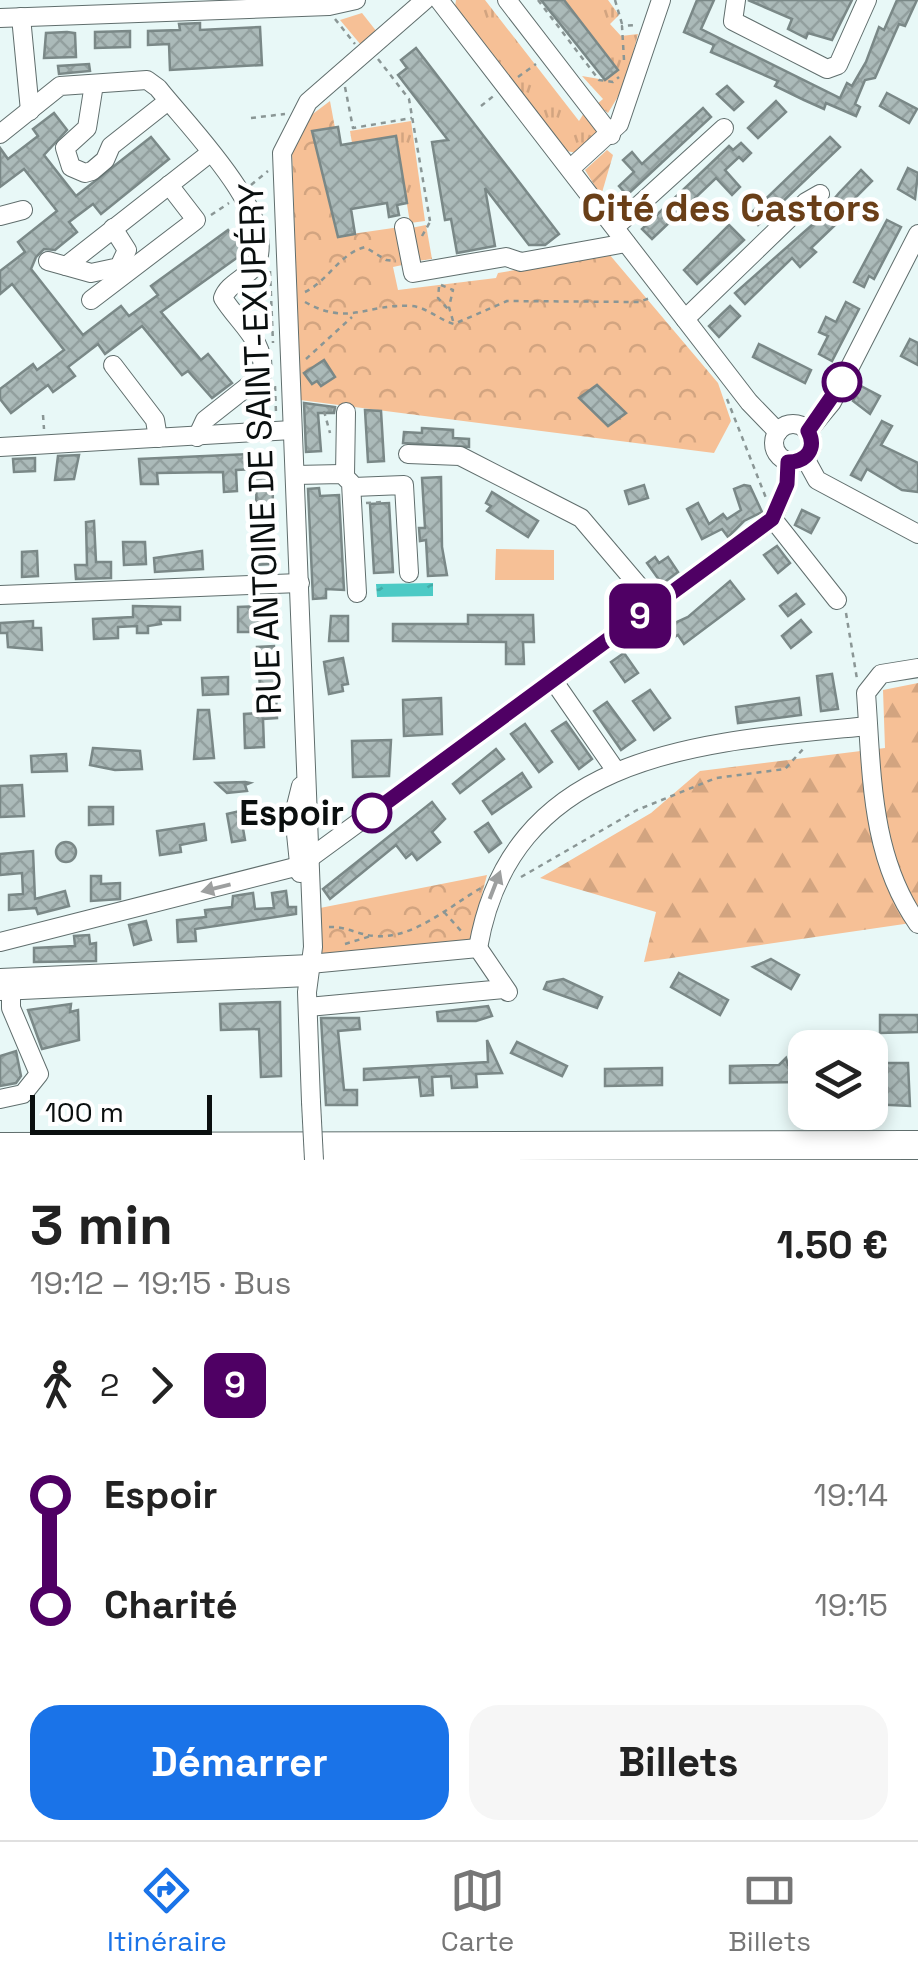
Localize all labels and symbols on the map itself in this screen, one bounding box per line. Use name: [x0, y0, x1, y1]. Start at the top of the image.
street label: RUE ANTOINE DE SAINT-EXUPÉRY: [229, 182, 291, 716]
district label: Cité des Castors: [582, 184, 880, 232]
unlabelled marker: [823, 363, 861, 401]
line badge: 9: [608, 584, 672, 648]
place label: Espoir: [239, 791, 344, 835]
marker: Espoir: [353, 794, 391, 832]
one-way arrow: [488, 870, 503, 900]
one-way arrow: [200, 880, 231, 896]
scale bar: [30, 1090, 212, 1134]

